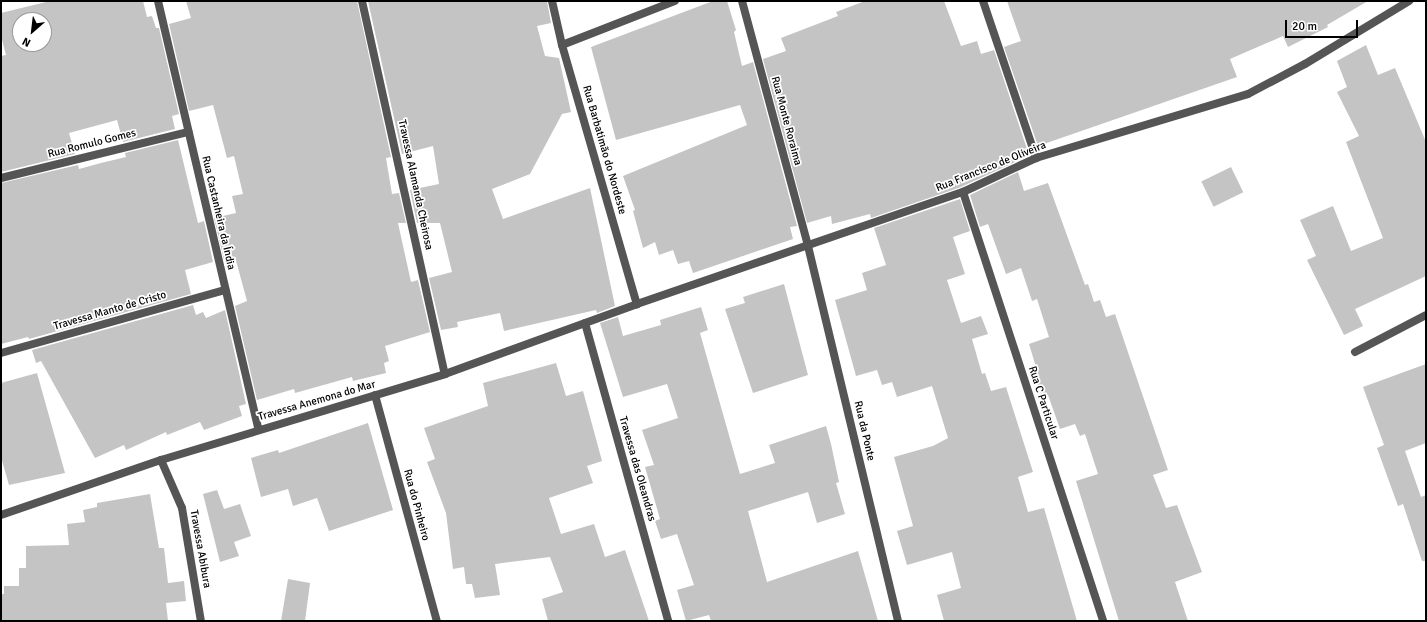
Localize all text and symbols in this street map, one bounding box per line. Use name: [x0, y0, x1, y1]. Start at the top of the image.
north arrow: [12, 12, 52, 52]
scale bar: [1287, 12, 1360, 38]
text: 20 m: [1292, 19, 1317, 34]
text: N: [20, 35, 33, 50]
street label: Rua Monte Roraima: [768, 75, 804, 167]
street label: Rua Barbatimão do Nordeste: [579, 84, 629, 216]
street label: Travessa Alamanda Cheirosa: [395, 119, 435, 251]
street label: Rua Romulo Gomes: [47, 127, 137, 161]
street label: Rua Francisco de Oliveira: [934, 139, 1048, 195]
street label: Rua Castanheira da Índia: [198, 155, 238, 271]
street label: Travessa Manto de Cristo: [52, 289, 168, 333]
street label: Rua C Particular: [1025, 365, 1061, 441]
street label: Travessa Anemona do Mar: [257, 378, 377, 424]
street label: Rua da Ponte: [851, 400, 877, 462]
street label: Travessa das Oleandras: [616, 415, 658, 523]
street label: Rua do Pinheiro: [400, 468, 432, 542]
street label: Travessa Abibura: [187, 509, 213, 589]

